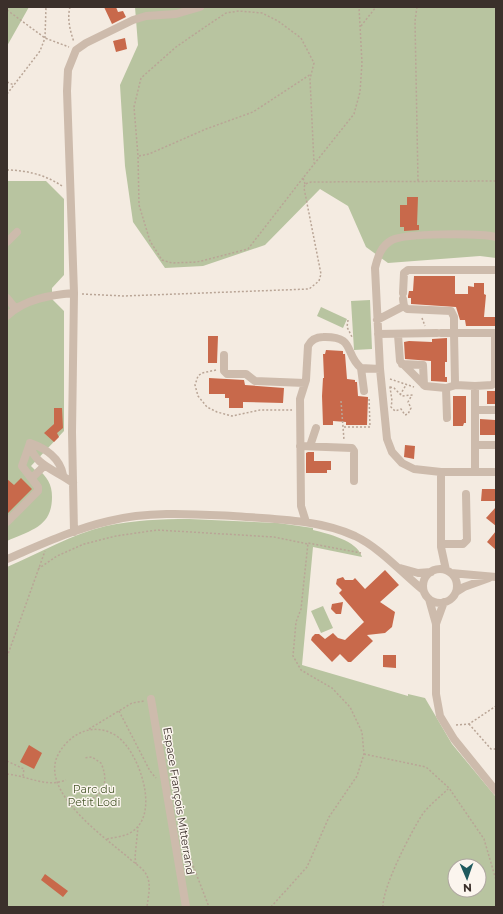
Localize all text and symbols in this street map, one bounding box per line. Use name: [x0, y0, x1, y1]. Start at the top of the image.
street label: Espace François Mitterrand: [160, 726, 198, 876]
park label: Parc du Petit Lodi: [68, 782, 120, 809]
north arrow: [447, 858, 487, 898]
text: N: [463, 881, 472, 895]

